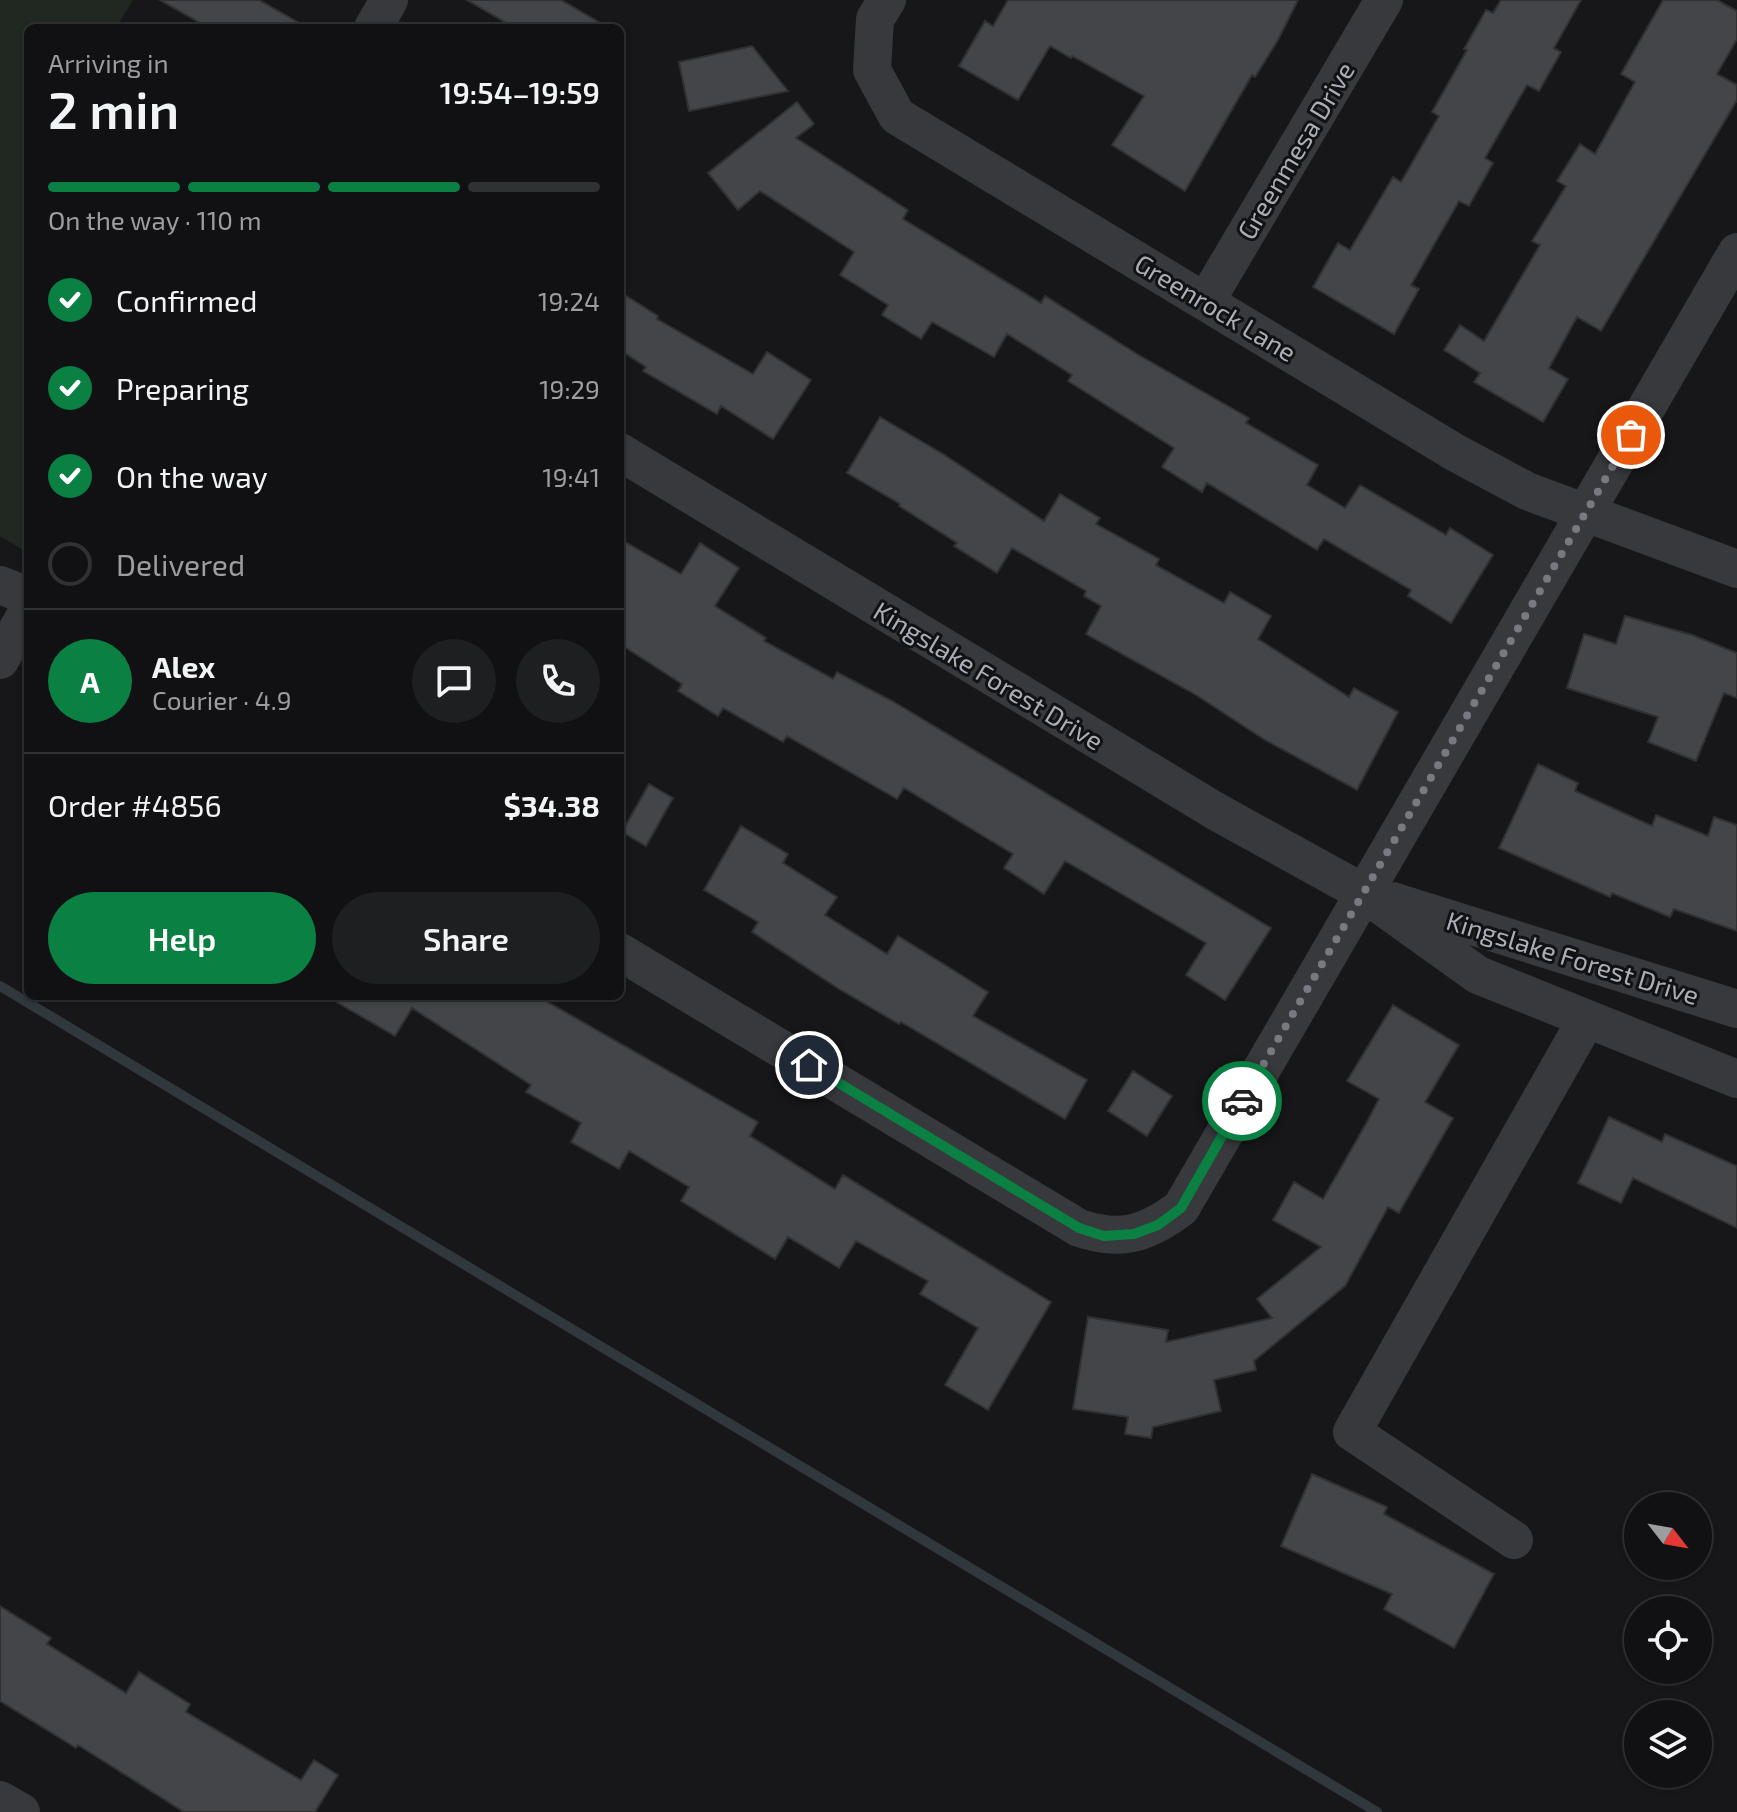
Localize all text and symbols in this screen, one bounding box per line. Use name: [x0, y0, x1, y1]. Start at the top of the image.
text: Arriving in: [48, 47, 169, 78]
street label: Greenmesa Drive: [1230, 56, 1360, 244]
text: 19:54–19:59: [440, 74, 600, 110]
text: 2 min: [48, 77, 179, 139]
text: On the way · 110 m: [48, 204, 262, 235]
street label: Greenrock Lane: [1130, 247, 1302, 367]
icon: check: [48, 278, 92, 322]
text: Confirmed: [116, 282, 257, 318]
text: 19:24: [538, 285, 600, 316]
icon: check: [48, 366, 92, 410]
text: Preparing: [116, 370, 249, 406]
text: 19:29: [539, 373, 600, 404]
pin: [1597, 401, 1665, 469]
icon: bag: [1609, 413, 1653, 457]
icon: check: [48, 454, 92, 498]
text: On the way: [116, 458, 268, 494]
text: 19:41: [542, 461, 600, 492]
text: Delivered: [116, 546, 245, 582]
street label: Kingslake Forest Drive: [869, 594, 1109, 756]
button: chat: [412, 639, 496, 723]
button: phone: [516, 639, 600, 723]
text: Alex: [152, 648, 215, 684]
text: A: [80, 663, 100, 699]
text: Courier · 4.9: [152, 684, 292, 715]
text: Order #4856: [48, 787, 222, 823]
text: $34.38: [503, 787, 600, 823]
button: Help: [48, 892, 316, 984]
button: Share: [332, 892, 600, 984]
street label: Kingslake Forest Drive: [1443, 904, 1703, 1010]
pin: [775, 1031, 843, 1099]
icon: home: [787, 1043, 831, 1087]
courier: [1202, 1061, 1282, 1141]
icon: car: [1220, 1079, 1264, 1123]
north arrow: [1624, 1492, 1712, 1580]
map controls: [1624, 1492, 1712, 1788]
button: locate: [1624, 1596, 1712, 1684]
button: layers: [1624, 1700, 1712, 1788]

